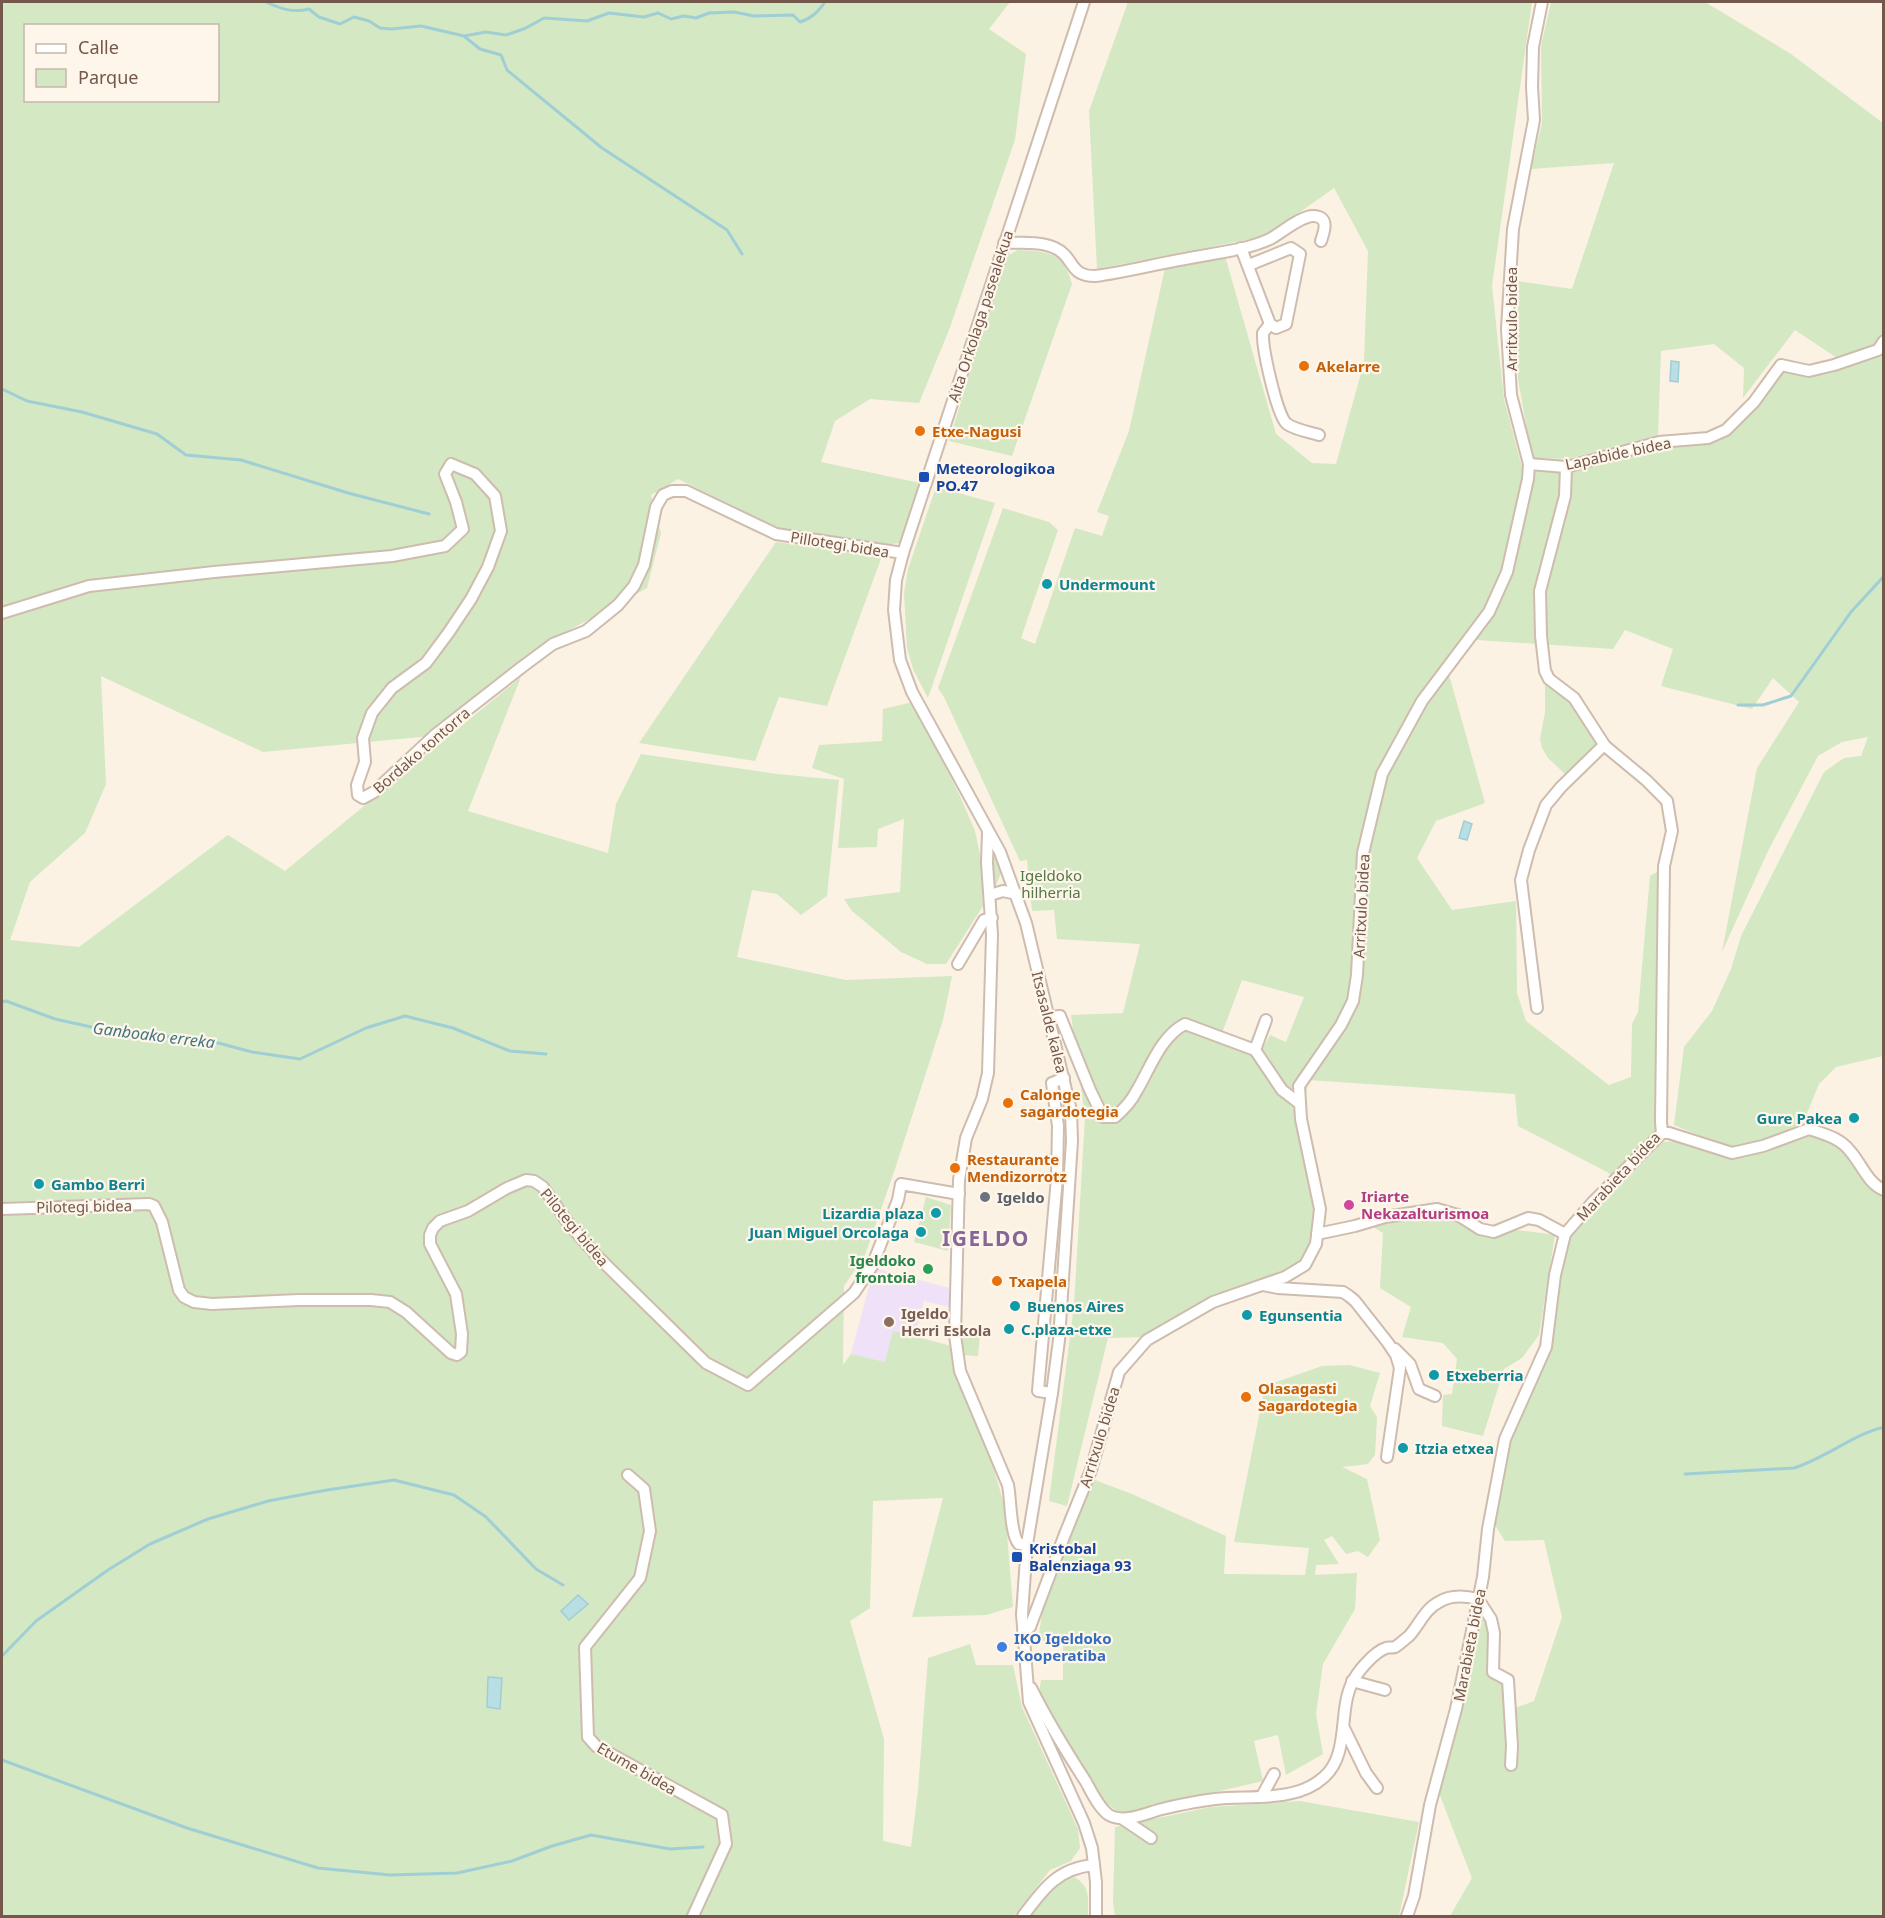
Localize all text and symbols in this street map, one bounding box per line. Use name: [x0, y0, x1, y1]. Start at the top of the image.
legend: [24, 24, 219, 102]
text: Calle: [78, 35, 119, 59]
text: Parque: [78, 65, 138, 89]
street label: Aita Orkolaga pasealekua: [943, 227, 1017, 405]
street label: Arritxulo bidea: [1501, 267, 1521, 371]
place label: Akelarre: [1316, 356, 1380, 376]
marker: Akelarre: [1297, 359, 1311, 373]
place label: Etxe-Nagusi: [932, 421, 1021, 441]
marker: Etxe-Nagusi: [913, 424, 927, 438]
street label: Lapabide bidea: [1563, 432, 1673, 474]
place label: Meteorologikoa PO.47: [936, 458, 1055, 495]
marker: Meteorologikoa PO.47: [917, 470, 931, 484]
street label: Pillotegi bidea: [789, 526, 891, 562]
place label: Undermount: [1059, 574, 1156, 594]
marker: Undermount: [1040, 577, 1054, 591]
street label: Bordako tontorra: [368, 702, 474, 798]
street label: Arritxulo bidea: [1348, 853, 1374, 959]
park label: Igeldoko hilherria: [1020, 865, 1082, 902]
street label: Itsasalde kalea: [1028, 969, 1072, 1075]
water label: Ganboako erreka: [92, 1017, 216, 1053]
place label: Calonge sagardotegia: [1020, 1084, 1119, 1121]
marker: Calonge sagardotegia: [1001, 1096, 1015, 1110]
place label: Gure Pakea: [1757, 1108, 1842, 1128]
marker: Gure Pakea: [1847, 1111, 1861, 1125]
street label: Marabieta bidea: [1572, 1127, 1664, 1225]
place label: Restaurante Mendizorrotz: [967, 1149, 1067, 1186]
marker: Restaurante Mendizorrotz: [948, 1161, 962, 1175]
place label: Gambo Berri: [51, 1174, 145, 1194]
marker: Gambo Berri: [32, 1177, 46, 1191]
street label: Pilotegi bidea: [536, 1184, 614, 1270]
place label: Iriarte Nekazalturismoa: [1361, 1186, 1489, 1223]
place label: Igeldo: [997, 1187, 1045, 1207]
marker: Igeldo: [978, 1190, 992, 1204]
street label: Pilotegi bidea: [36, 1195, 132, 1217]
marker: Iriarte Nekazalturismoa: [1342, 1198, 1356, 1212]
place label: Lizardia plaza: [822, 1203, 924, 1223]
marker: Lizardia plaza: [929, 1206, 943, 1220]
place label: Juan Miguel Orcolaga: [747, 1222, 909, 1242]
district label: IGELDO: [942, 1224, 1030, 1252]
marker: Juan Miguel Orcolaga: [914, 1225, 928, 1239]
place label: Igeldoko frontoia: [850, 1250, 916, 1287]
marker: Igeldoko frontoia: [921, 1262, 935, 1276]
place label: Txapela: [1009, 1271, 1067, 1291]
marker: Txapela: [990, 1274, 1004, 1288]
place label: Buenos Aires: [1027, 1296, 1124, 1316]
marker: Buenos Aires: [1008, 1299, 1022, 1313]
place label: Igeldo Herri Eskola: [901, 1303, 991, 1340]
place label: Egunsentia: [1259, 1305, 1343, 1325]
marker: Egunsentia: [1240, 1308, 1254, 1322]
marker: Igeldo Herri Eskola: [882, 1315, 896, 1329]
place label: C.plaza-etxe: [1021, 1319, 1112, 1339]
marker: C.plaza-etxe: [1002, 1322, 1016, 1336]
place label: Etxeberria: [1446, 1365, 1524, 1385]
marker: Etxeberria: [1427, 1368, 1441, 1382]
place label: Olasagasti Sagardotegia: [1258, 1378, 1357, 1415]
street label: Arritxulo bidea: [1074, 1384, 1124, 1490]
marker: Olasagasti Sagardotegia: [1239, 1390, 1253, 1404]
place label: Itzia etxea: [1415, 1438, 1494, 1458]
marker: Itzia etxea: [1396, 1441, 1410, 1455]
place label: Kristobal Balenziaga 93: [1029, 1538, 1132, 1575]
marker: Kristobal Balenziaga 93: [1010, 1550, 1024, 1564]
street label: Marabieta bidea: [1448, 1587, 1490, 1703]
place label: IKO Igeldoko Kooperatiba: [1014, 1628, 1112, 1665]
marker: IKO Igeldoko Kooperatiba: [995, 1640, 1009, 1654]
street label: Etume bidea: [594, 1737, 680, 1799]

